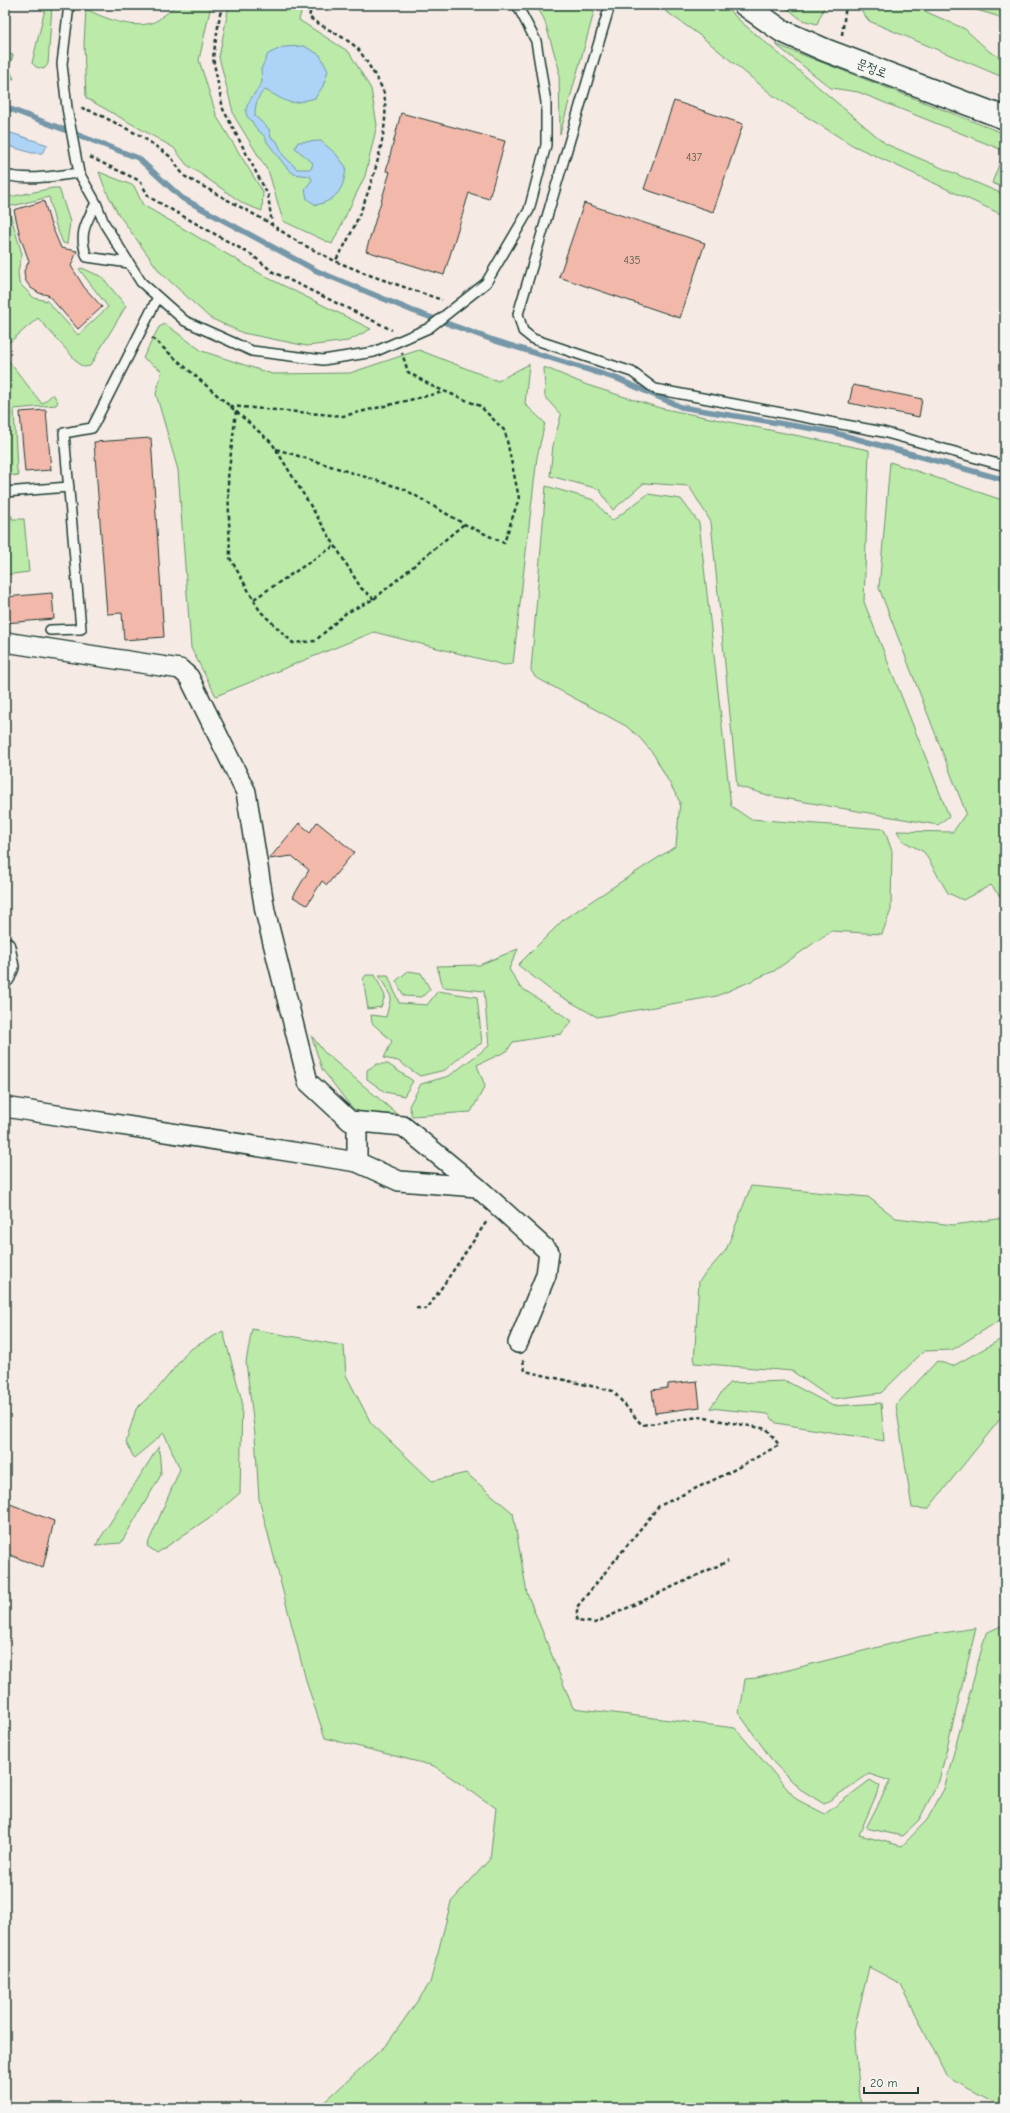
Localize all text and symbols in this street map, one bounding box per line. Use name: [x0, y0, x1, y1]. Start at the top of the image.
street label: 문정로: [855, 55, 889, 81]
house number: 437: [686, 151, 702, 164]
house number: 435: [624, 254, 640, 267]
scale bar: [864, 2069, 918, 2095]
text: 20 m: [870, 2076, 898, 2090]

